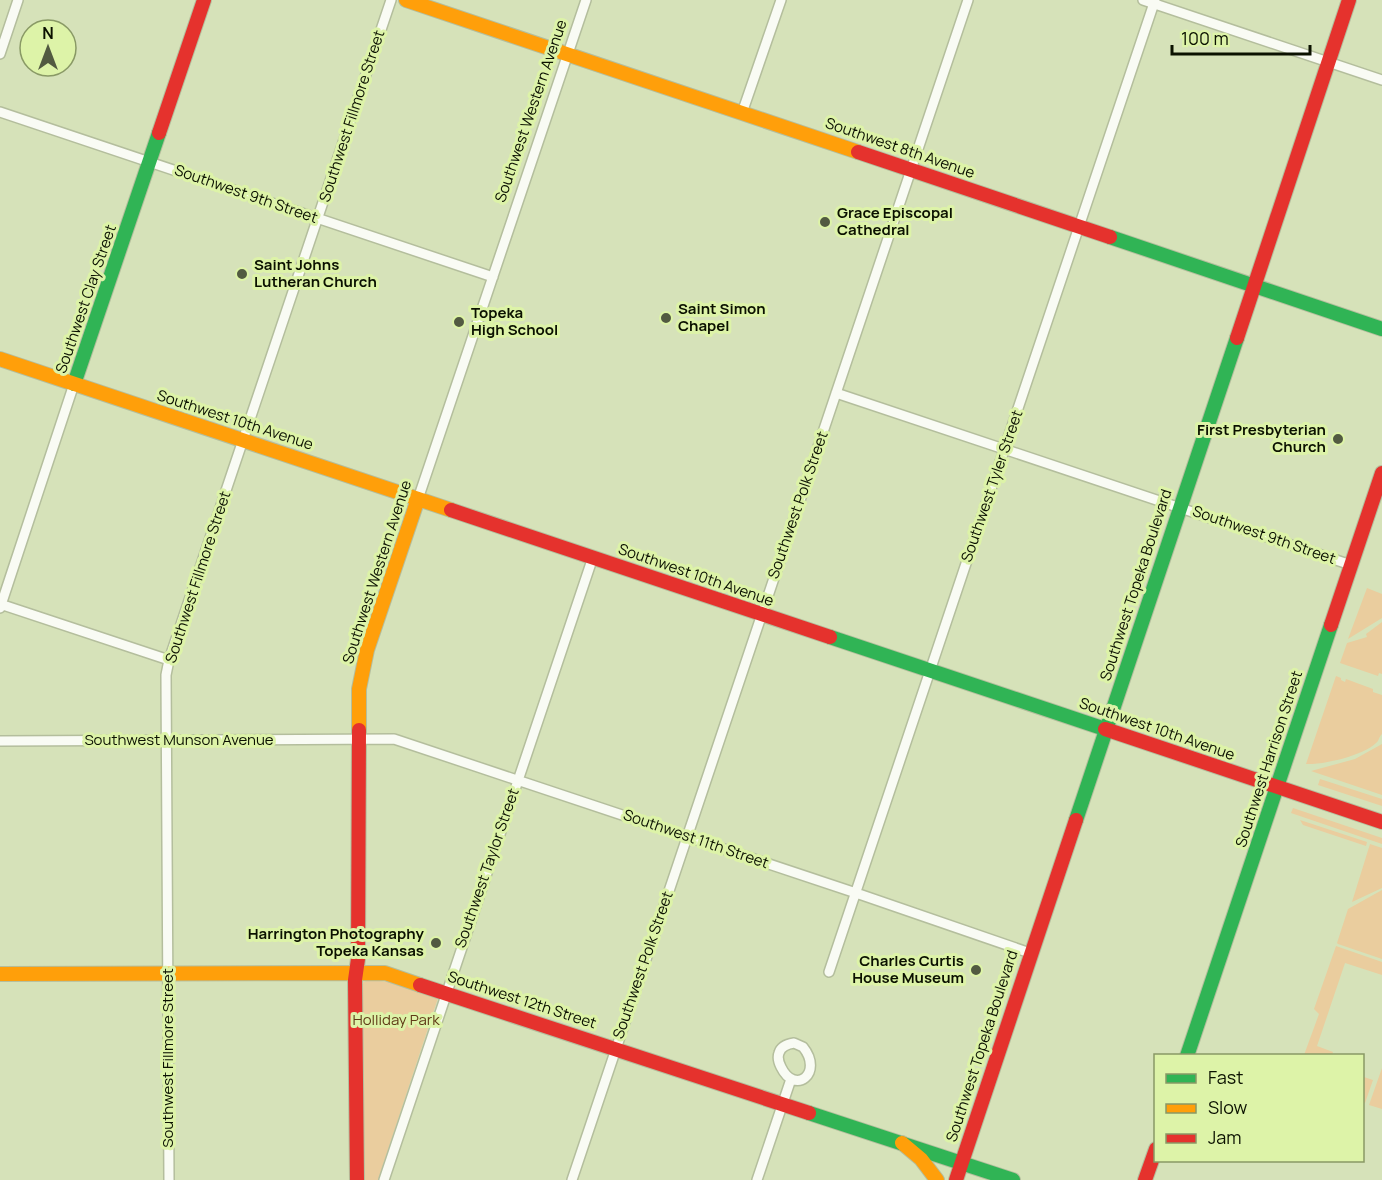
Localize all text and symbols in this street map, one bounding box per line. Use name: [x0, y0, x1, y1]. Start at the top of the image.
street label: Southwest Western Avenue: [489, 17, 572, 205]
north arrow: [18, 18, 78, 78]
scale bar: [1172, 18, 1310, 56]
text: N: [42, 22, 54, 44]
text: 100 m: [1181, 26, 1229, 50]
street label: Southwest Fillmore Street: [314, 27, 389, 204]
street label: Southwest 8th Avenue: [823, 112, 978, 183]
street label: Southwest 9th Street: [172, 159, 321, 228]
place label: Grace Episcopal Cathedral: [837, 202, 953, 240]
marker: Grace Episcopal Cathedral: [818, 215, 832, 229]
street label: Southwest Clay Street: [50, 222, 121, 376]
place label: Saint Johns Lutheran Church: [254, 254, 377, 292]
marker: Saint Johns Lutheran Church: [235, 267, 249, 281]
place label: Saint Simon Chapel: [678, 298, 766, 336]
place label: Topeka High School: [471, 302, 558, 340]
marker: Saint Simon Chapel: [659, 311, 673, 325]
marker: Topeka High School: [452, 315, 466, 329]
street label: Southwest 10th Avenue: [154, 384, 316, 455]
street label: Southwest Tyler Street: [956, 407, 1027, 565]
place label: First Presbyterian Church: [1197, 419, 1326, 457]
street label: Southwest Polk Street: [762, 428, 833, 581]
marker: First Presbyterian Church: [1331, 432, 1345, 446]
street label: Southwest Western Avenue: [337, 477, 416, 666]
street label: Southwest Topeka Boulevard: [1095, 486, 1176, 683]
street label: Southwest Fillmore Street: [160, 488, 235, 665]
street label: Southwest 9th Street: [1190, 500, 1339, 569]
street label: Southwest 10th Avenue: [616, 538, 777, 611]
street label: Southwest Harrison Street: [1230, 668, 1307, 850]
street label: Southwest 10th Avenue: [1077, 692, 1238, 765]
street label: Southwest Munson Avenue: [84, 729, 274, 750]
street label: Southwest Taylor Street: [449, 785, 524, 950]
street label: Southwest 11th Street: [621, 804, 772, 873]
street label: Southwest Polk Street: [607, 888, 678, 1041]
place label: Harrington Photography Topeka Kansas: [248, 923, 425, 961]
marker: Harrington Photography Topeka Kansas: [429, 936, 443, 950]
street label: Southwest Topeka Boulevard: [941, 947, 1022, 1144]
place label: Charles Curtis House Museum: [852, 950, 964, 988]
marker: Charles Curtis House Museum: [969, 963, 983, 977]
street label: Southwest 12th Street: [445, 966, 599, 1033]
street label: Southwest Fillmore Street: [157, 968, 178, 1148]
park label: Holliday Park: [352, 1009, 440, 1030]
legend: [1154, 1054, 1364, 1162]
text: Fast: [1208, 1065, 1243, 1089]
text: Slow: [1208, 1095, 1248, 1119]
text: Jam: [1208, 1125, 1242, 1149]

